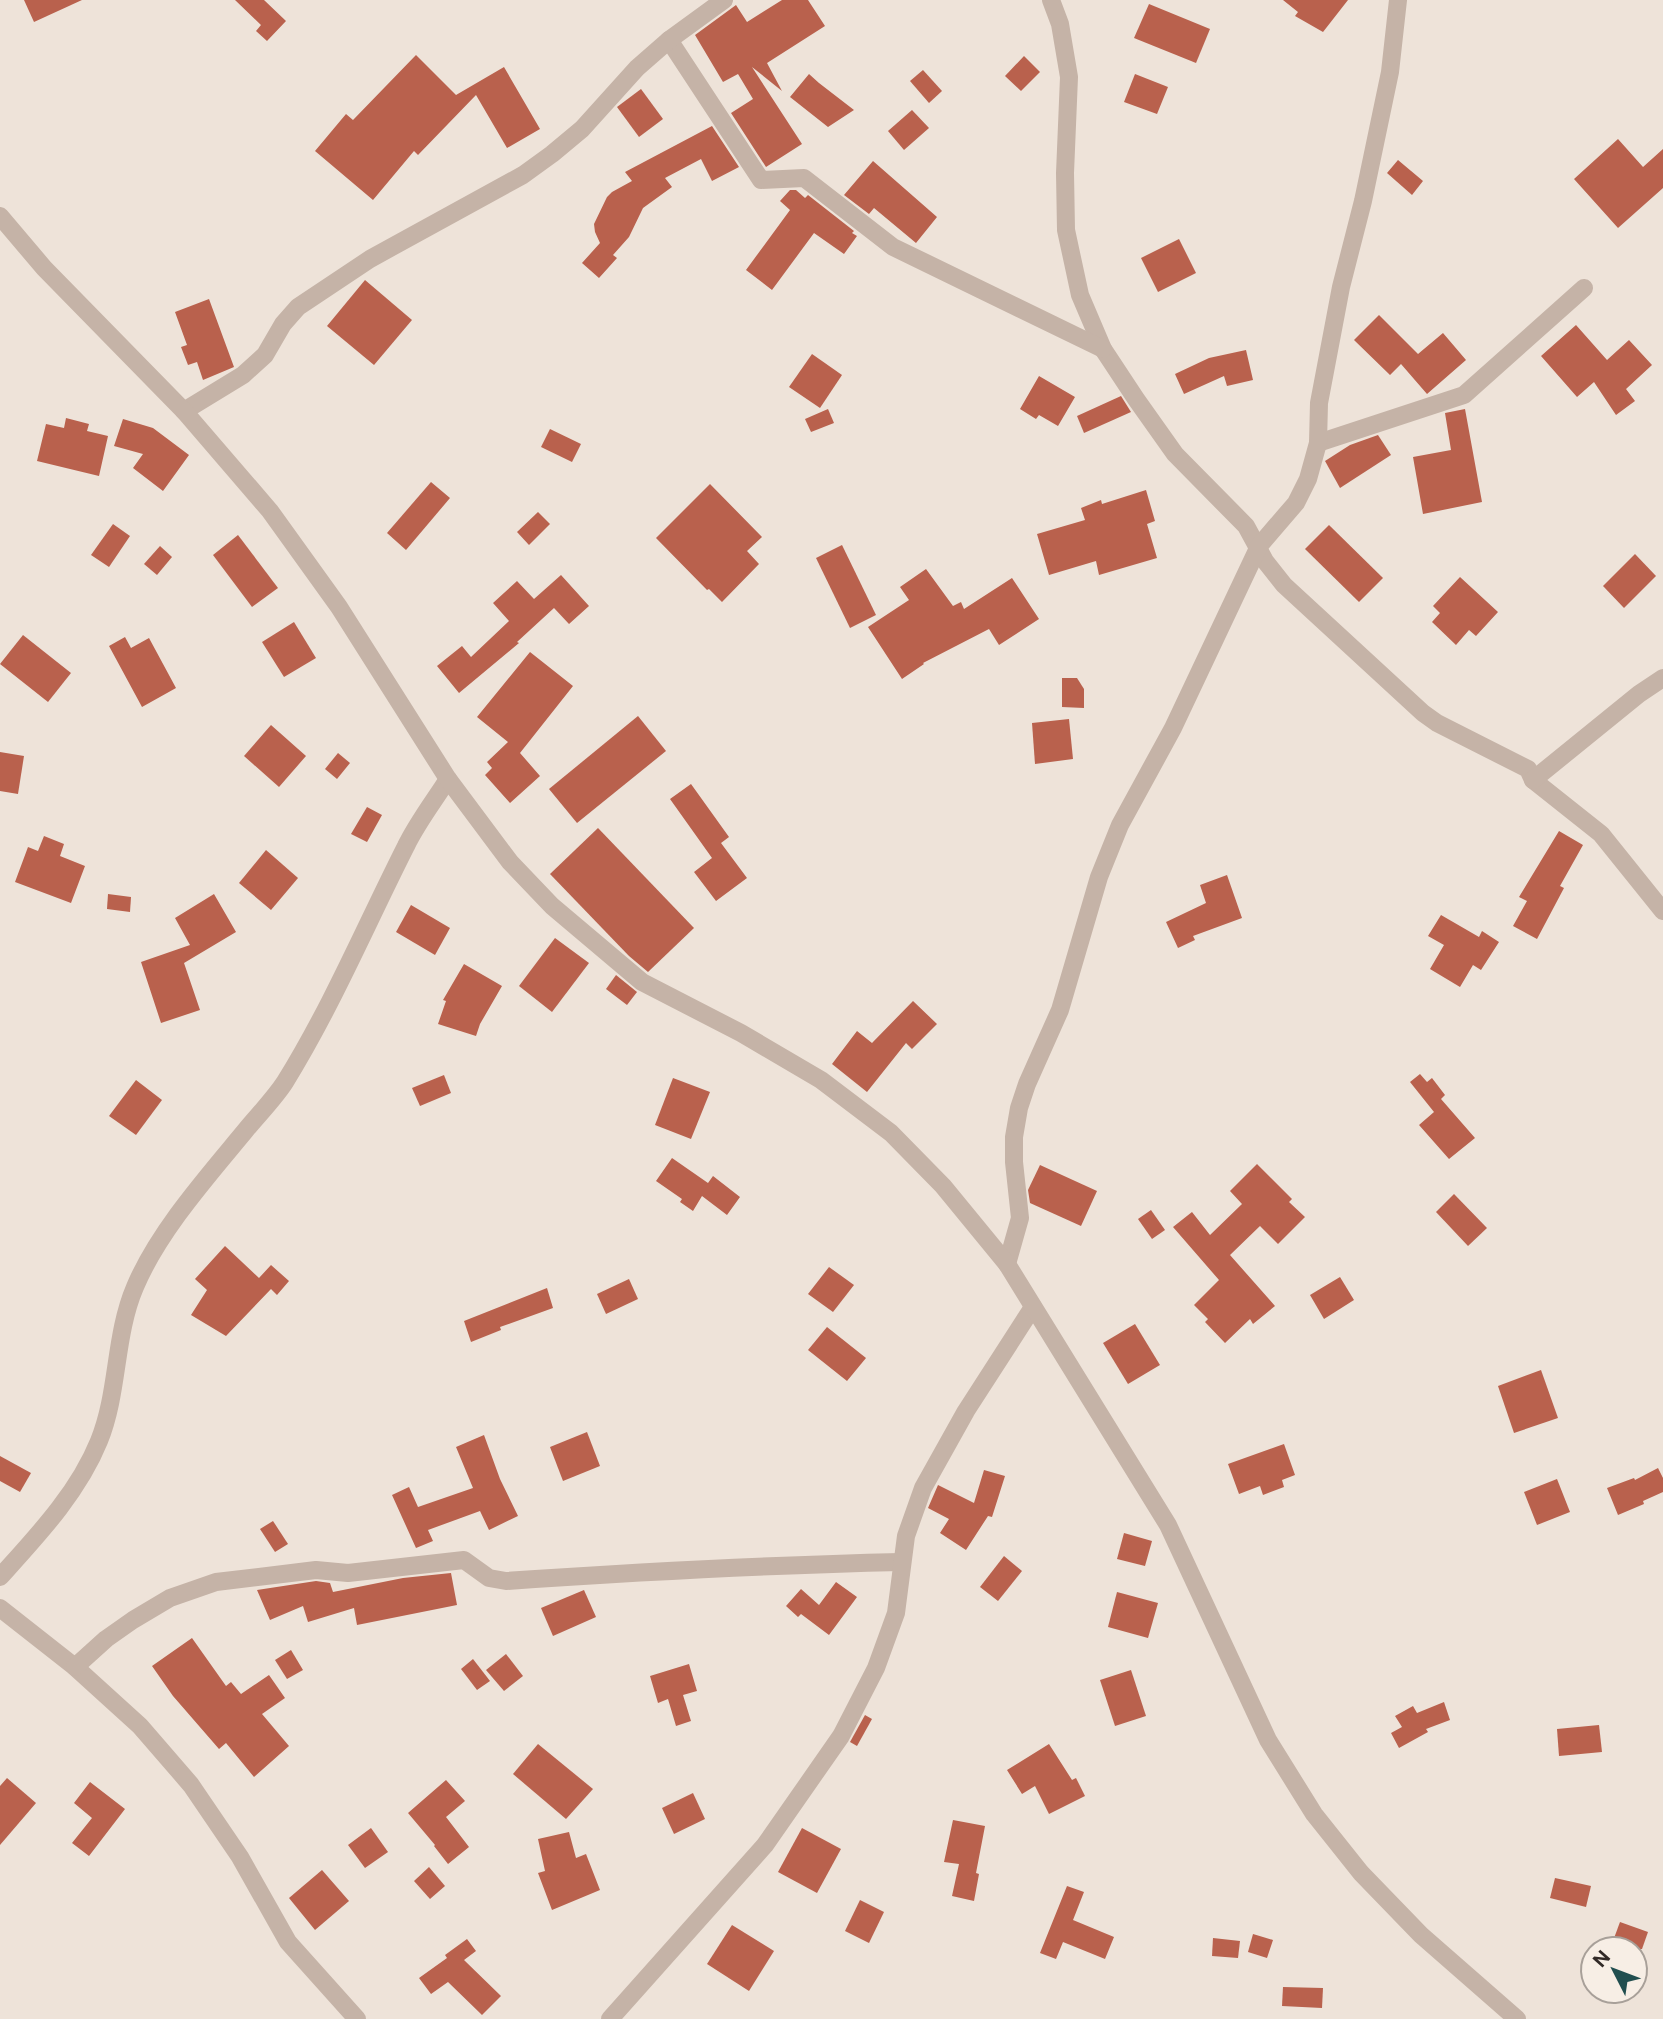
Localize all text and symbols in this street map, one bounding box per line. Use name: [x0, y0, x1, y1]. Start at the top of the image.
north arrow: [1579, 1935, 1649, 2005]
text: N: [1588, 1946, 1615, 1972]

